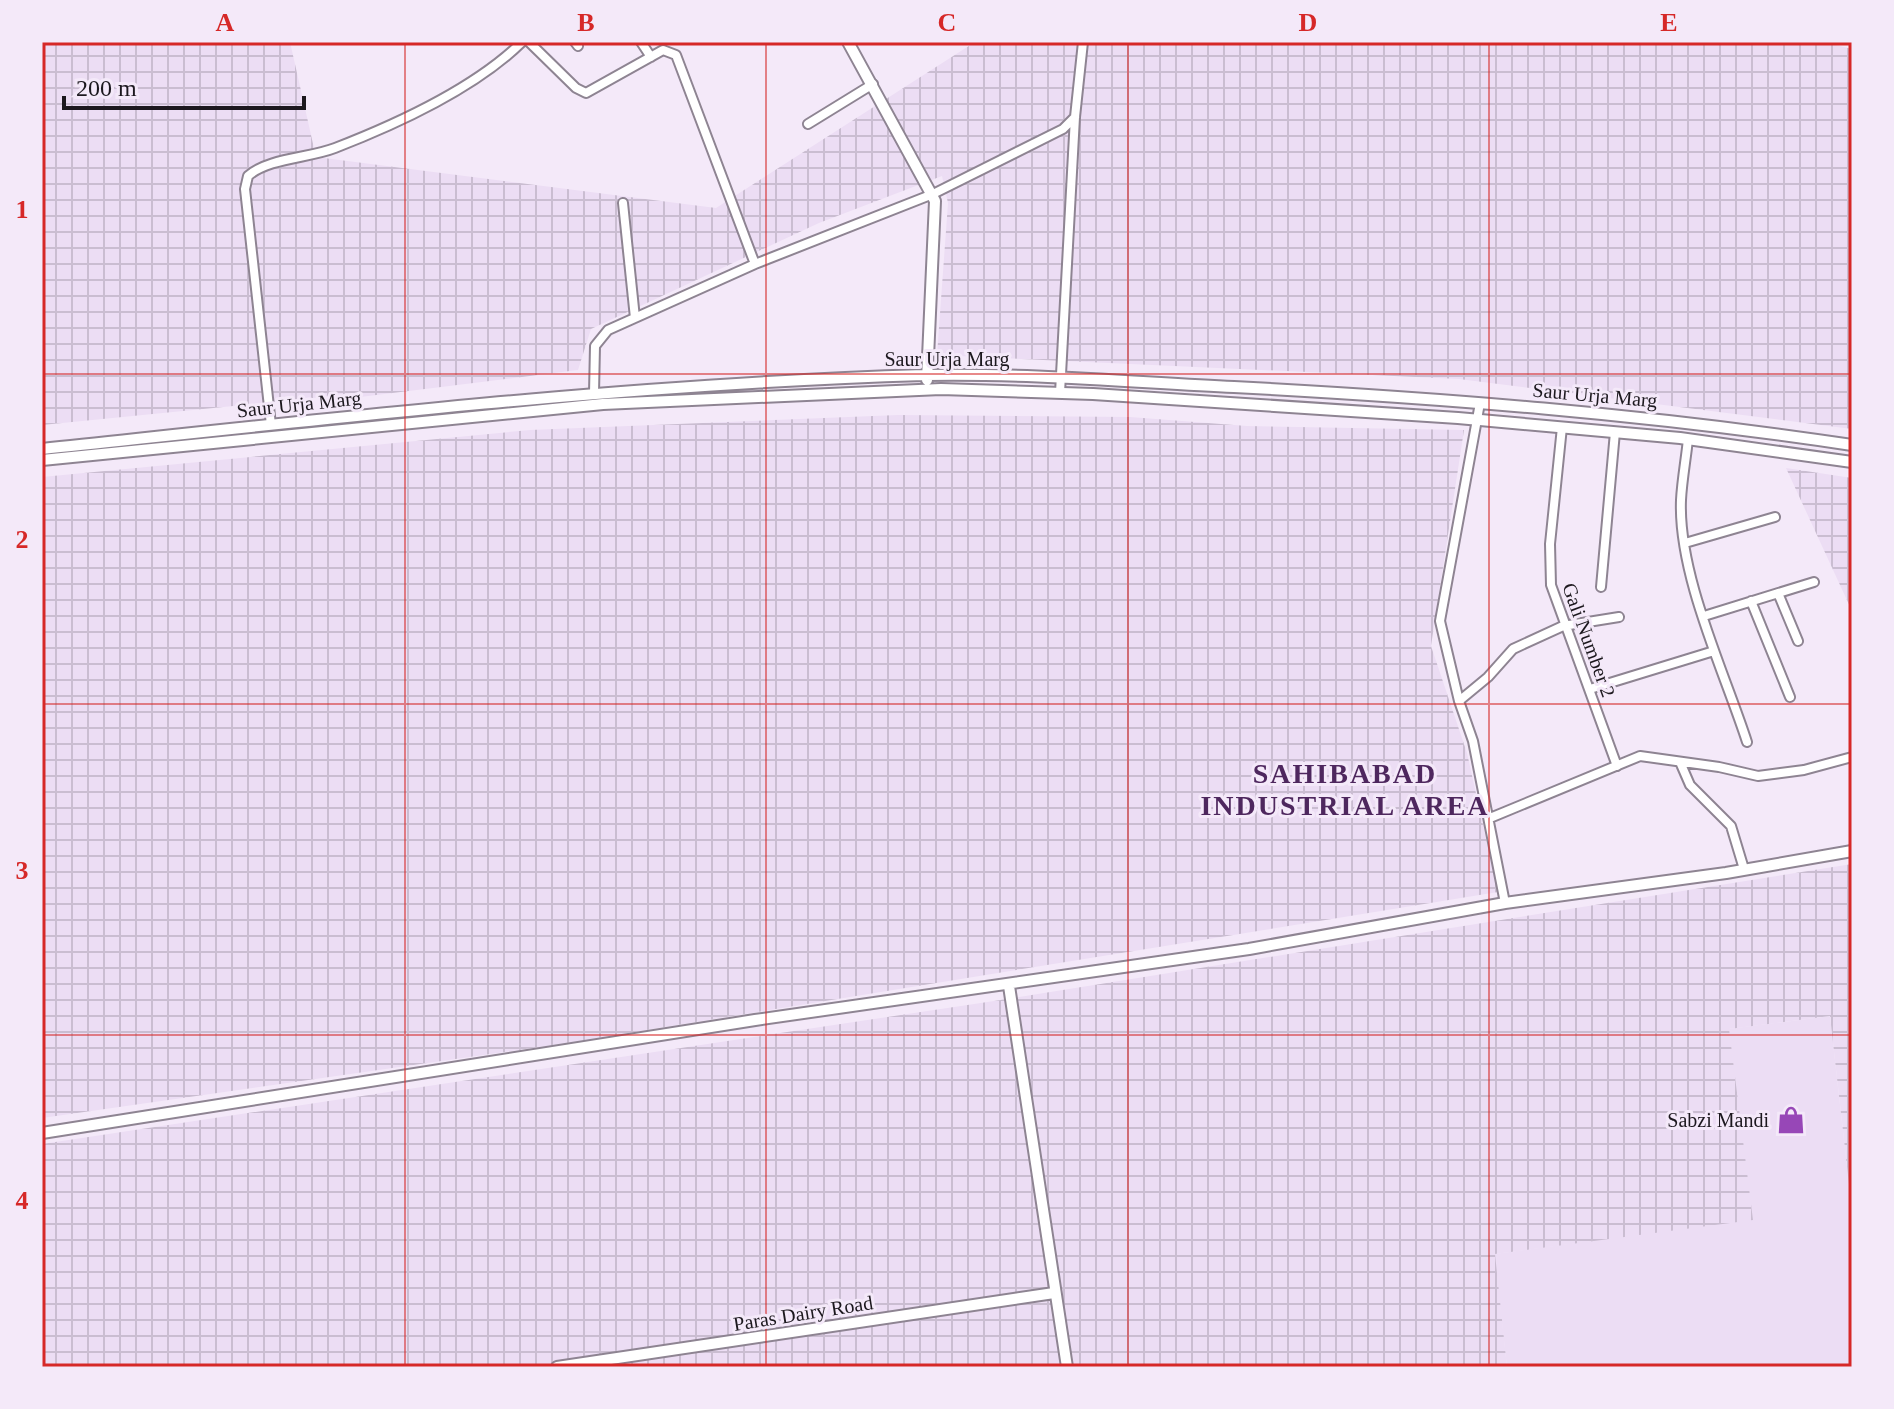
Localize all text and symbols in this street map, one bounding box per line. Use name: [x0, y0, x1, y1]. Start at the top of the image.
text: A: [216, 8, 235, 37]
text: B: [577, 8, 595, 37]
text: C: [938, 8, 956, 37]
text: D: [1299, 8, 1317, 37]
text: E: [1660, 8, 1678, 37]
scale bar: [64, 60, 304, 110]
text: 200 m: [76, 75, 137, 101]
text: 1: [16, 195, 29, 224]
street label: Saur Urja Marg: [884, 348, 1010, 371]
street label: Saur Urja Marg: [1532, 379, 1658, 412]
street label: Saur Urja Marg: [236, 387, 362, 422]
text: 2: [16, 525, 29, 554]
street label: Gali Number 2: [1558, 580, 1620, 700]
district label: SAHIBABAD INDUSTRIAL AREA: [1200, 758, 1490, 821]
text: 3: [16, 856, 29, 885]
shop icon: Sabzi Mandi: [1776, 1105, 1806, 1135]
place label: Sabzi Mandi: [1667, 1109, 1769, 1131]
text: 4: [16, 1186, 29, 1215]
street label: Paras Dairy Road: [732, 1291, 875, 1336]

